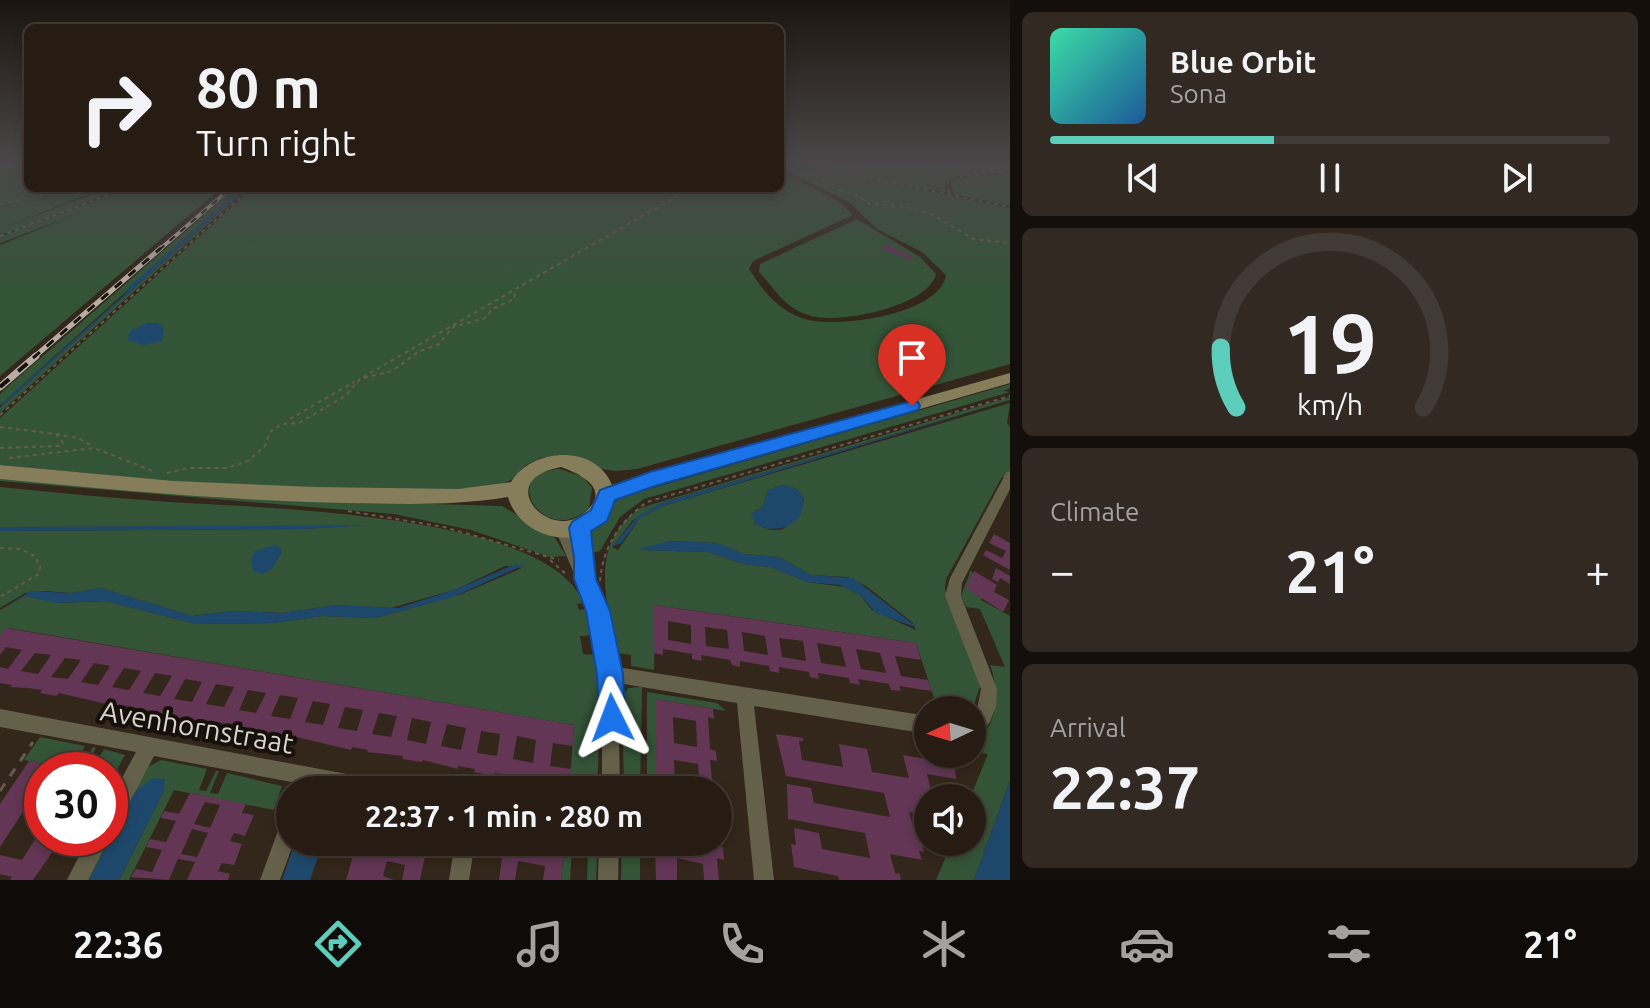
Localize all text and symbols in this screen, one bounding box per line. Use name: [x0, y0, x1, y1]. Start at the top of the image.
text: Blue Orbit: [1170, 45, 1316, 79]
icon: right: [64, 56, 168, 160]
text: 80 m: [196, 56, 321, 119]
text: Sona: [1170, 79, 1227, 108]
text: Turn right: [196, 122, 356, 163]
icon: previous: [1121, 156, 1165, 200]
icon: pause: [1308, 156, 1352, 200]
icon: next: [1495, 156, 1539, 200]
text: 19: [1283, 296, 1377, 390]
pin: [878, 324, 946, 406]
icon: arrive: [890, 336, 934, 380]
text: km/h: [1297, 388, 1363, 420]
text: Climate: [1050, 497, 1139, 526]
text: 21°: [1286, 537, 1374, 604]
text: −: [1050, 546, 1075, 595]
text: +: [1585, 546, 1610, 595]
position arrow: [570, 676, 654, 760]
street label: Avenhornstraat: [98, 694, 296, 759]
north arrow: [914, 696, 986, 768]
map controls: [914, 696, 986, 856]
text: Arrival: [1050, 713, 1126, 742]
speed limit sign: 30: [24, 752, 128, 856]
text: 22:37: [1050, 753, 1200, 820]
button: sound: [914, 784, 986, 856]
text: 22:37 · 1 min · 280 m: [365, 799, 643, 833]
icon: directions: [310, 916, 366, 972]
icon: music: [512, 916, 568, 972]
icon: phone: [714, 916, 770, 972]
icon: climate: [916, 916, 972, 972]
icon: car: [1119, 916, 1175, 972]
icon: filters: [1321, 916, 1377, 972]
text: 22:36: [73, 924, 163, 965]
text: 21°: [1523, 924, 1577, 965]

